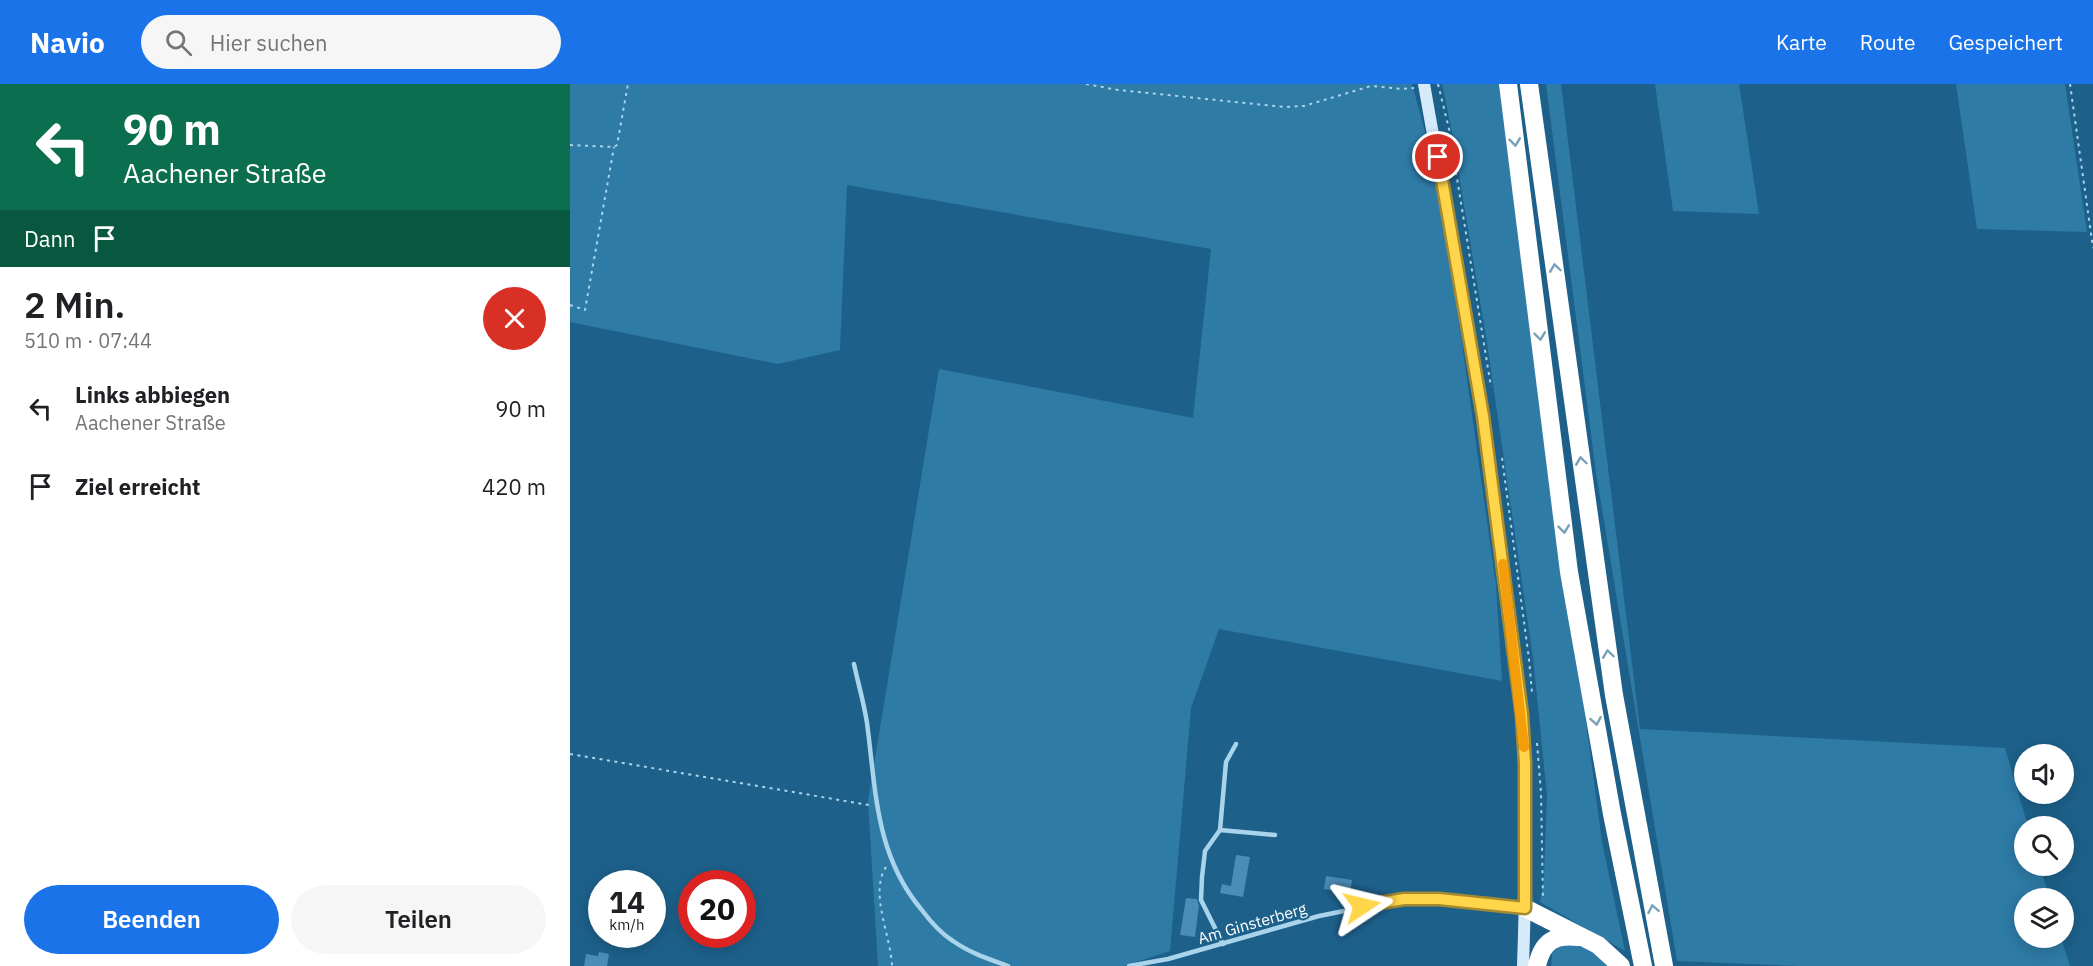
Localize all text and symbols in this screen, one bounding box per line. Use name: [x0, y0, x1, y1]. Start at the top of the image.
search box: [141, 15, 561, 69]
text: Navio: [30, 24, 105, 61]
icon: search: [162, 26, 195, 59]
text: Hier suchen: [210, 28, 328, 57]
text: Karte: [1776, 28, 1827, 56]
text: Route: [1860, 28, 1916, 56]
text: Gespeichert: [1949, 28, 2063, 56]
text: 90 m: [123, 102, 221, 157]
icon: left: [24, 108, 102, 186]
pin: [1412, 131, 1463, 182]
one-way arrow: [1509, 137, 1521, 147]
icon: arrive: [1421, 140, 1454, 173]
text: Aachener Straße: [123, 155, 326, 190]
icon: arrive: [88, 222, 121, 255]
text: Dann: [24, 224, 76, 253]
one-way arrow: [1549, 264, 1561, 273]
text: 2 Min.: [24, 281, 125, 328]
button: close: [483, 287, 546, 350]
text: 510 m · 07:44: [24, 327, 152, 354]
one-way arrow: [1533, 331, 1545, 340]
text: Links abbiegen: [75, 380, 230, 409]
icon: left: [24, 392, 57, 425]
text: 90 m: [495, 394, 546, 423]
text: Aachener Straße: [75, 409, 226, 436]
one-way arrow: [1576, 457, 1588, 466]
icon: arrive: [24, 470, 57, 503]
text: Ziel erreicht: [75, 472, 200, 501]
text: 420 m: [482, 472, 546, 501]
one-way arrow: [1557, 524, 1570, 534]
one-way arrow: [1603, 650, 1615, 659]
one-way arrow: [1589, 716, 1602, 726]
map controls: [2014, 744, 2074, 948]
button: sound: [2014, 744, 2074, 804]
button: search: [2014, 816, 2074, 876]
speed limit sign: 20: [678, 870, 756, 948]
position arrow: [1330, 874, 1394, 938]
text: 14: [609, 882, 645, 921]
button: Beenden: [24, 885, 279, 954]
button: Teilen: [291, 885, 546, 954]
button: layers: [2014, 888, 2074, 948]
street label: Am Ginsterberg: [1195, 898, 1309, 948]
one-way arrow: [1647, 904, 1660, 914]
text: km/h: [609, 915, 645, 934]

